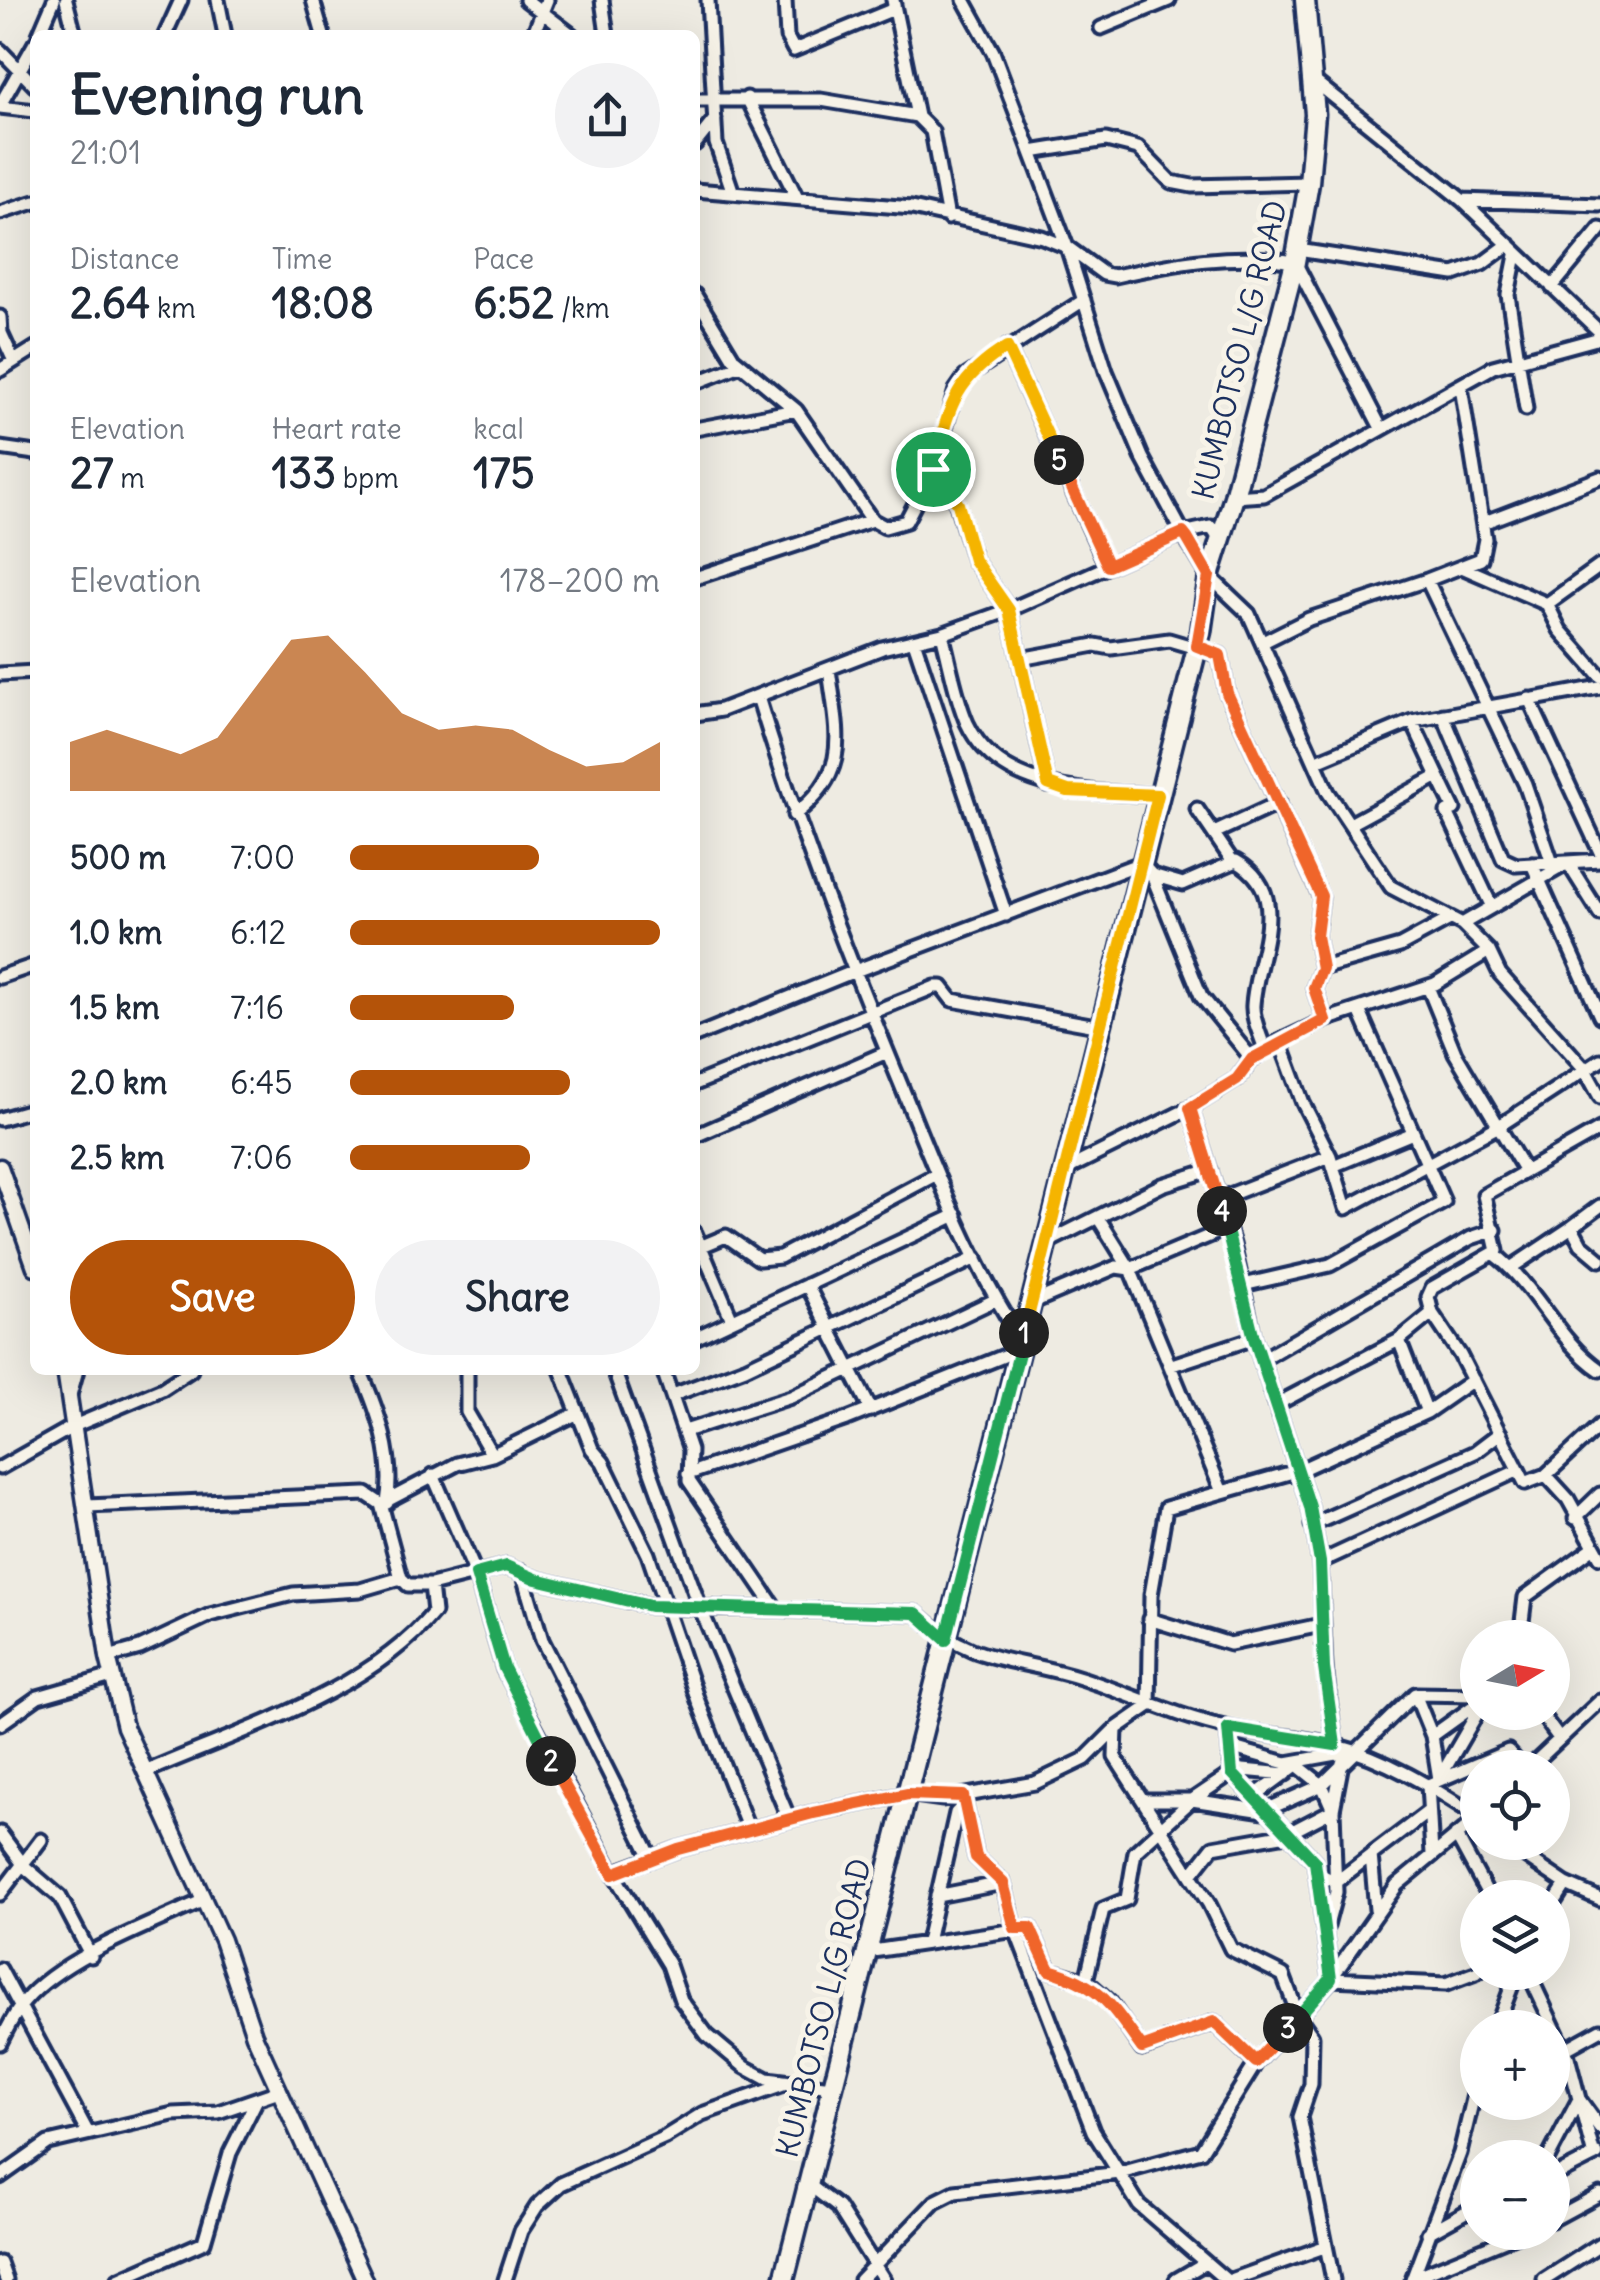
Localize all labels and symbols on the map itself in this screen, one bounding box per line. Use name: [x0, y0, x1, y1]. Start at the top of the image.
street label: KUMBOTSO L/G ROAD: [1184, 196, 1295, 503]
pin: [891, 427, 976, 512]
pin: 5: [1034, 435, 1084, 485]
pin: 4: [1197, 1186, 1247, 1236]
pin: 1: [999, 1308, 1049, 1358]
north arrow: [1460, 1620, 1570, 1730]
pin: 2: [526, 1736, 576, 1786]
street label: KUMBOTSO L/G ROAD: [768, 1854, 879, 2161]
pin: 3: [1263, 2003, 1313, 2053]

